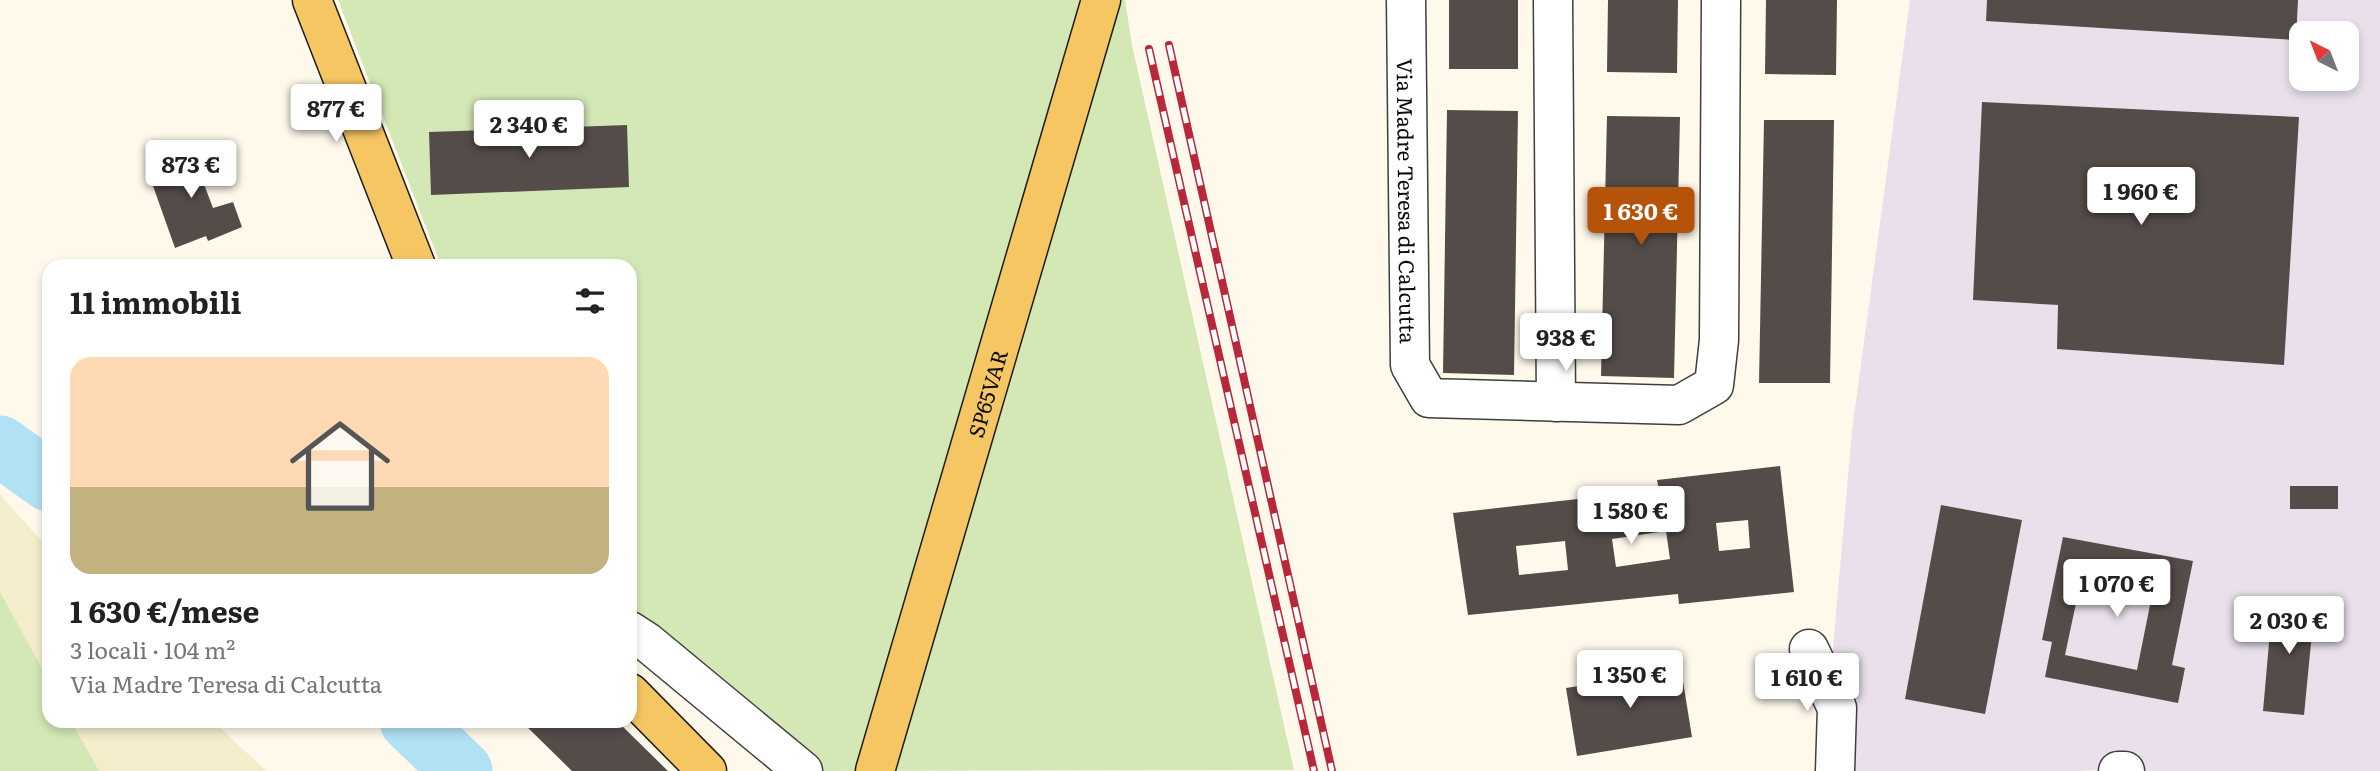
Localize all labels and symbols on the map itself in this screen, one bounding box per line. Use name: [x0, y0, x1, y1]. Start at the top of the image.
north arrow: [2289, 21, 2359, 91]
street label: Via Madre Teresa di Calcutta: [1391, 58, 1425, 344]
pin: 877 €: [287, 85, 385, 144]
pin: 2 340 €: [464, 100, 594, 160]
pin: 873 €: [142, 140, 240, 200]
pin: 1 960 €: [2076, 168, 2206, 227]
pin: 1 630 €: [1576, 188, 1706, 247]
pin: 938 €: [1517, 314, 1615, 373]
street label: SP65VAR: [958, 345, 1013, 441]
pin: 1 580 €: [1566, 486, 1696, 546]
pin: 1 070 €: [2052, 560, 2182, 619]
pin: 2 030 €: [2224, 596, 2354, 656]
pin: 1 350 €: [1565, 650, 1695, 710]
pin: 1 610 €: [1742, 654, 1872, 713]

